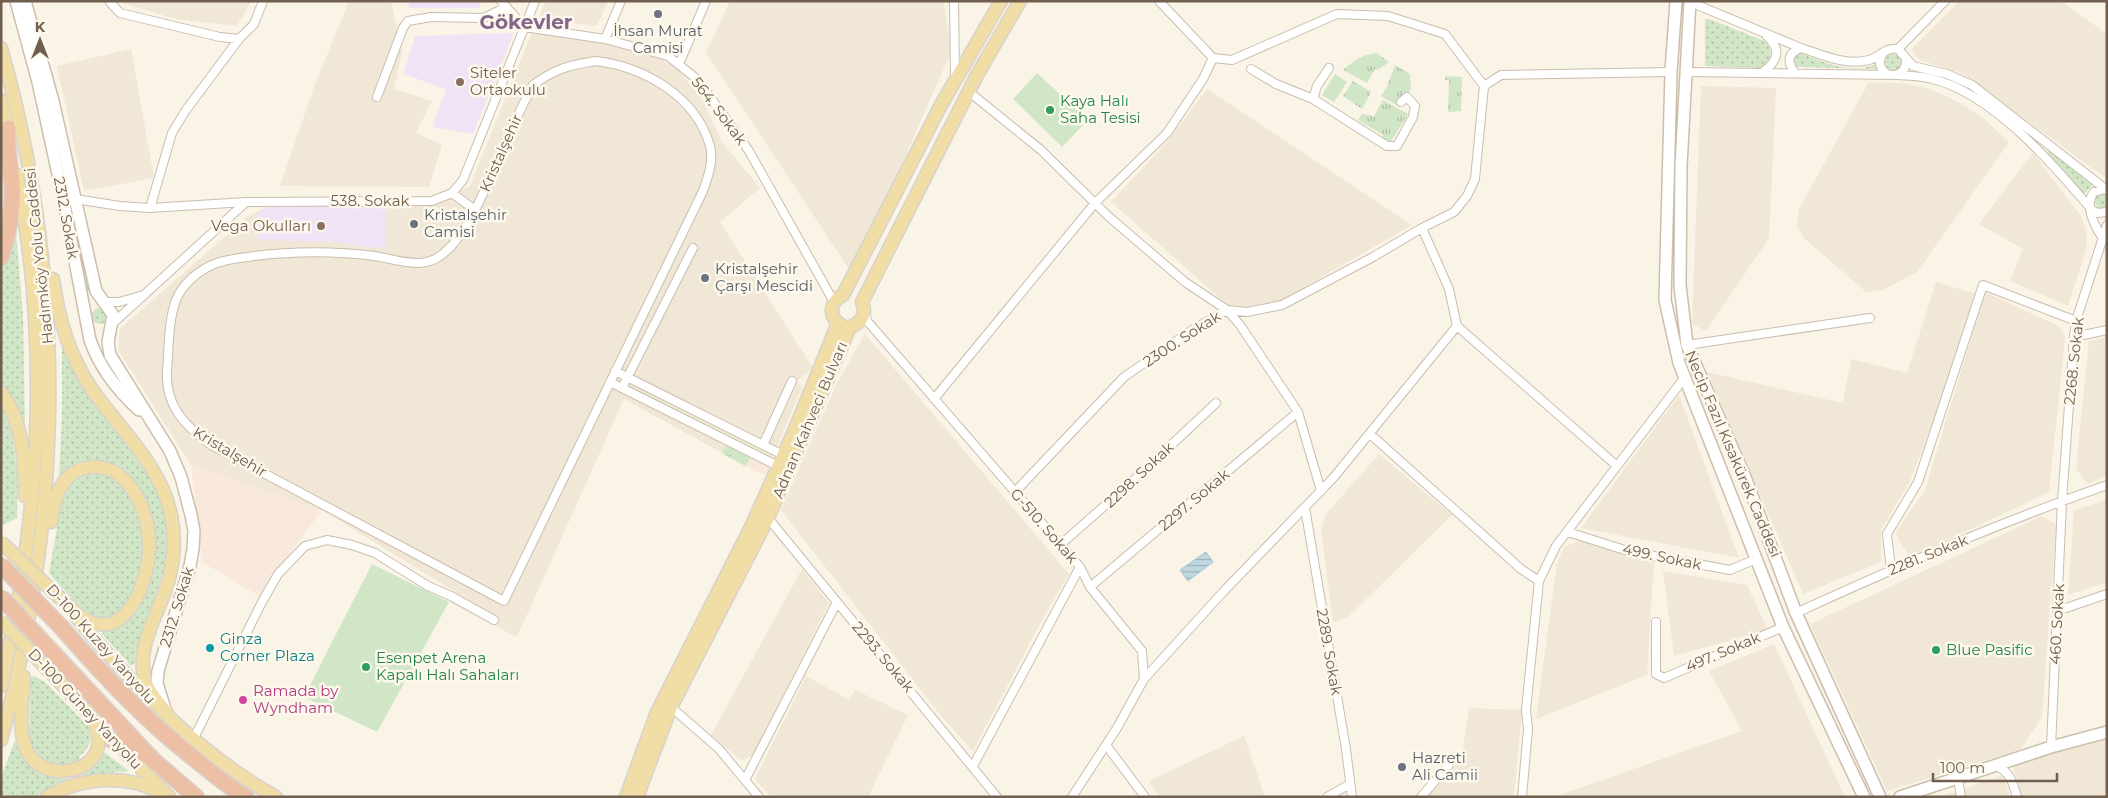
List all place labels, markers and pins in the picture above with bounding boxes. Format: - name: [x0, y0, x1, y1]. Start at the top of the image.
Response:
- marker: İhsan Murat Camisi: [652, 8, 664, 20]
- place label: İhsan Murat Camisi: [613, 21, 703, 57]
- place label: Siteler Ortaokulu: [470, 63, 546, 99]
- marker: Siteler Ortaokulu: [454, 76, 466, 88]
- place label: Kaya Halı Saha Tesisi: [1060, 91, 1141, 127]
- marker: Kaya Halı Saha Tesisi: [1044, 104, 1056, 116]
- place label: Kristalşehir Camisi: [424, 205, 507, 241]
- place label: Vega Okulları: [211, 216, 311, 235]
- marker: Kristalşehir Camisi: [408, 218, 420, 230]
- marker: Vega Okulları: [315, 220, 327, 232]
- place label: Kristalşehir Çarşı Mescidi: [715, 259, 813, 295]
- marker: Kristalşehir Çarşı Mescidi: [699, 272, 711, 284]
- place label: Ginza Corner Plaza: [220, 629, 315, 665]
- place label: Blue Pasific: [1946, 640, 2033, 659]
- marker: Ginza Corner Plaza: [204, 642, 216, 654]
- marker: Blue Pasific: [1930, 644, 1942, 656]
- place label: Esenpet Arena Kapalı Halı Sahaları: [376, 648, 519, 684]
- marker: Esenpet Arena Kapalı Halı Sahaları: [360, 661, 372, 673]
- place label: Ramada by Wyndham: [253, 681, 339, 717]
- marker: Ramada by Wyndham: [237, 694, 249, 706]
- place label: Hazreti Ali Camii: [1412, 748, 1478, 784]
- marker: Hazreti Ali Camii: [1396, 761, 1408, 773]

